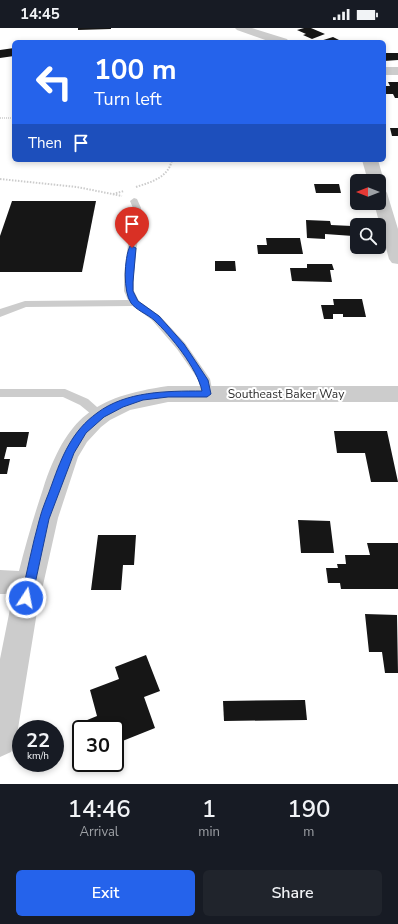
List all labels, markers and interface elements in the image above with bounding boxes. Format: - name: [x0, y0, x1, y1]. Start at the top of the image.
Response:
- text: 14:45: [20, 4, 60, 24]
- text: 100 m: [94, 51, 177, 89]
- icon: left: [28, 56, 80, 108]
- text: Turn left: [94, 87, 162, 111]
- icon: arrive: [70, 132, 92, 154]
- text: Then: [28, 133, 62, 153]
- north arrow: [350, 174, 386, 210]
- map controls: [350, 174, 386, 254]
- pin: [115, 207, 149, 248]
- icon: arrive: [121, 213, 143, 235]
- button: search: [350, 218, 386, 254]
- street label: Southeast Baker Way: [228, 386, 345, 402]
- position arrow: [5, 577, 47, 619]
- speed limit sign: 30: [72, 720, 124, 772]
- text: 22: [26, 727, 50, 754]
- text: km/h: [27, 749, 49, 763]
- text: 14:46: [67, 793, 131, 825]
- text: 1: [202, 793, 216, 825]
- text: 190: [287, 793, 330, 825]
- text: Arrival: [80, 823, 119, 841]
- text: min: [198, 823, 220, 841]
- text: m: [303, 823, 314, 841]
- button: Exit: [16, 870, 195, 916]
- button: Share: [203, 870, 382, 916]

